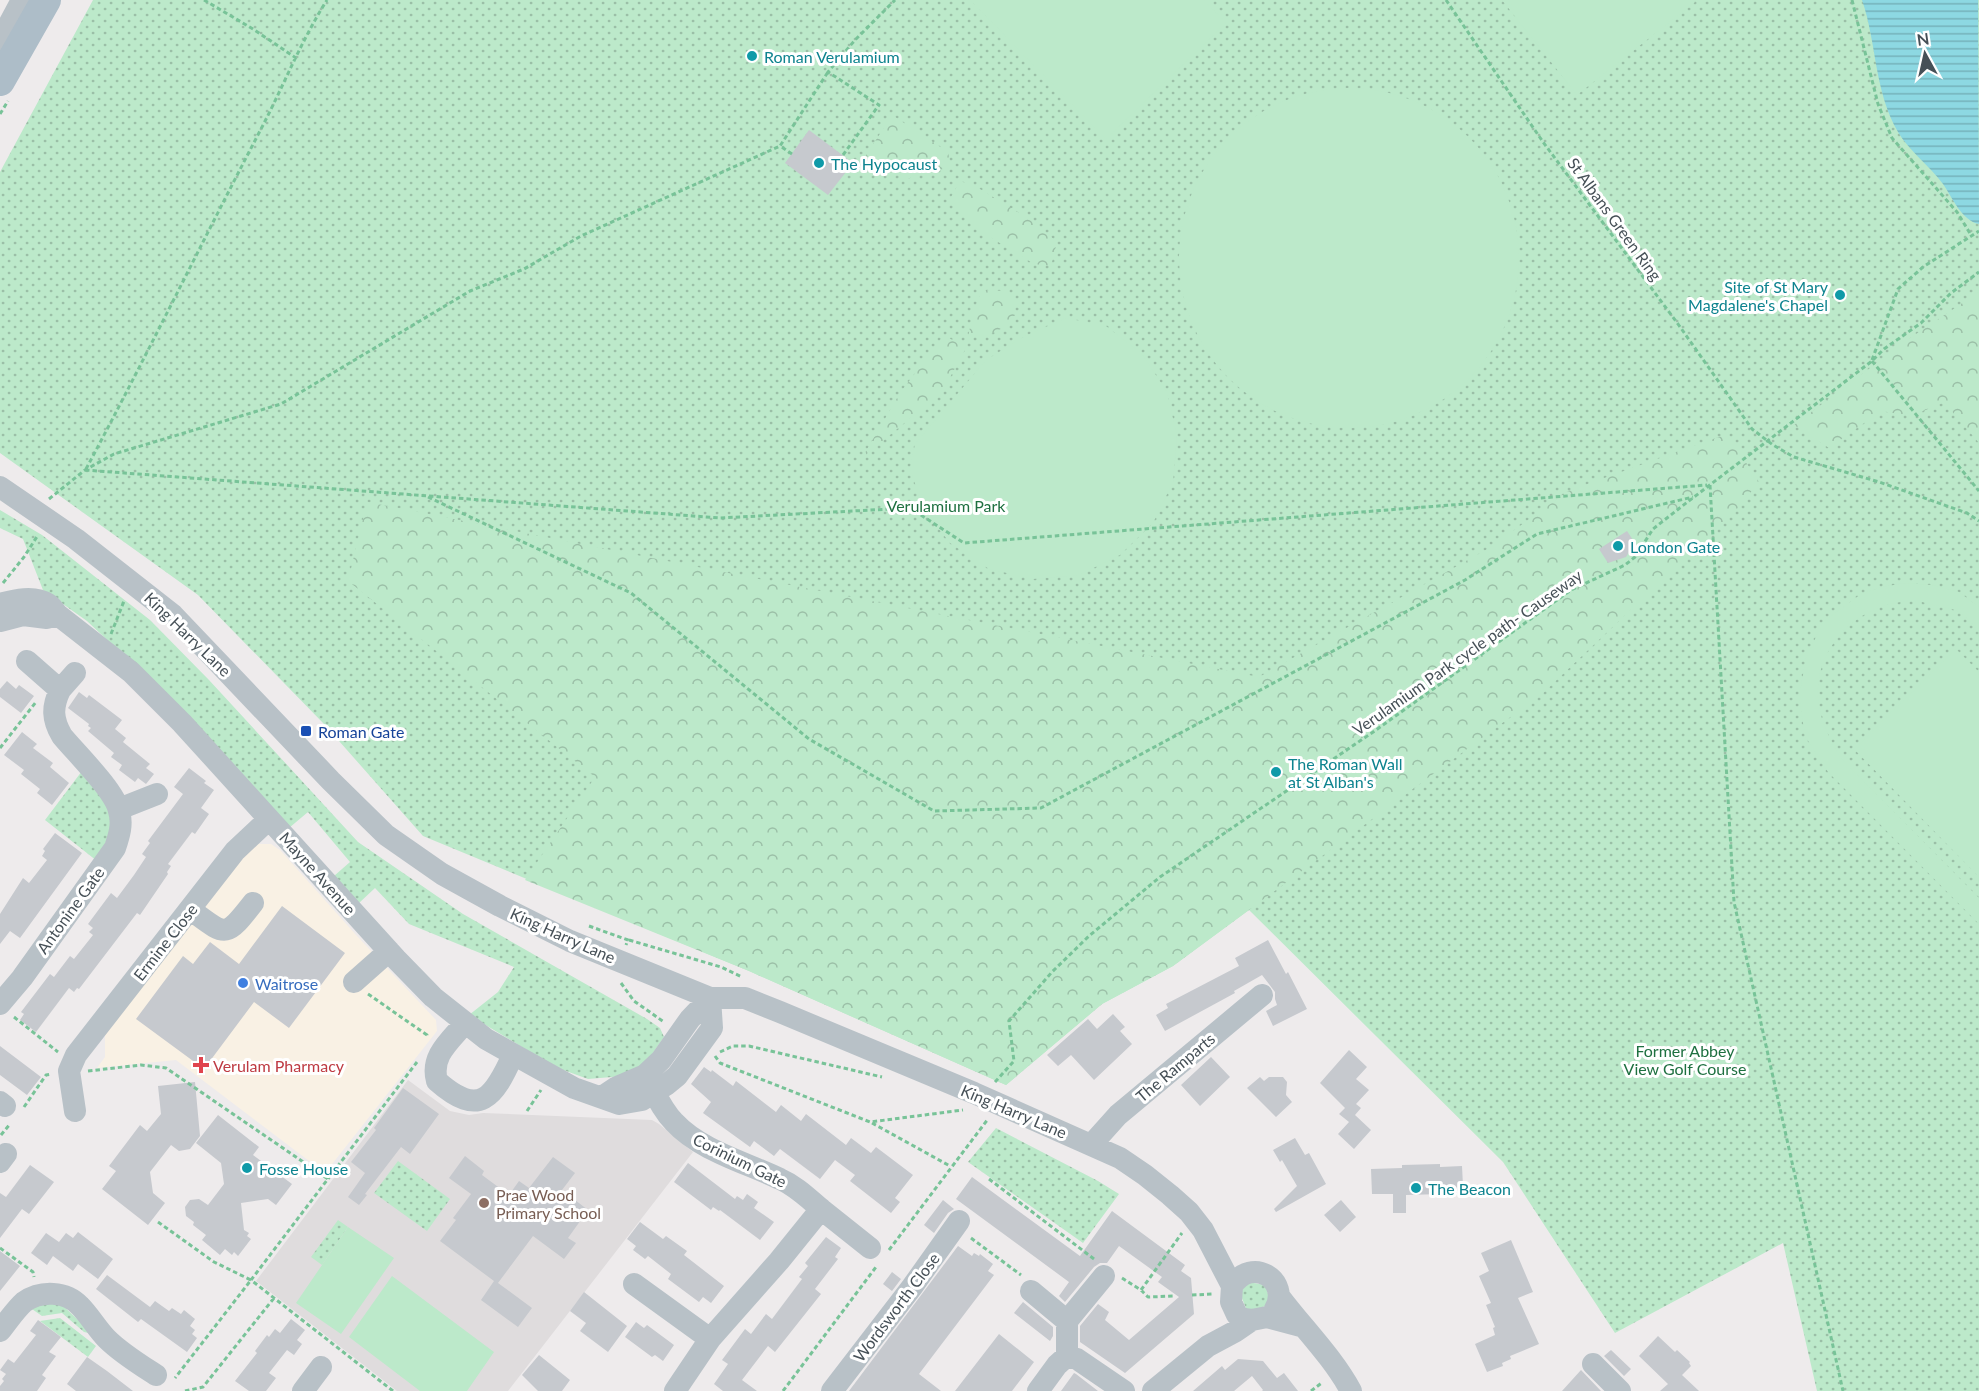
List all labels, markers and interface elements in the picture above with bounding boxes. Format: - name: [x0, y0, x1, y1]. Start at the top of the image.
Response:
- north arrow: [1895, 24, 1955, 84]
- text: N: [1915, 28, 1930, 49]
- place label: Roman Verulamium: [764, 47, 900, 66]
- marker: Roman Verulamium: [745, 49, 759, 63]
- place label: The Hypocaust: [831, 154, 938, 173]
- street label: St Albans Green Ring: [1564, 154, 1666, 284]
- marker: The Hypocaust: [812, 156, 826, 170]
- place label: Site of St Mary Magdalene's Chapel: [1688, 277, 1829, 314]
- marker: Site of St Mary Magdalene's Chapel: [1833, 288, 1847, 302]
- park label: Verulamium Park: [887, 496, 1006, 515]
- place label: London Gate: [1630, 537, 1720, 556]
- marker: London Gate: [1611, 539, 1625, 553]
- street label: Verulamium Park cycle path- Causeway: [1349, 565, 1586, 739]
- street label: King Harry Lane: [141, 588, 235, 680]
- place label: Roman Gate: [318, 722, 404, 741]
- marker: Roman Gate: [299, 724, 313, 738]
- place label: The Roman Wall at St Alban's: [1288, 754, 1402, 791]
- marker: The Roman Wall at St Alban's: [1269, 765, 1283, 779]
- street label: Mayne Avenue: [276, 828, 360, 918]
- street label: Antonine Gate: [32, 863, 108, 957]
- street label: Ermine Close: [129, 900, 201, 984]
- street label: King Harry Lane: [508, 903, 618, 967]
- place label: Waitrose: [255, 974, 318, 993]
- marker: Waitrose: [236, 976, 250, 990]
- street label: The Ramparts: [1132, 1028, 1218, 1106]
- park label: Former Abbey View Golf Course: [1624, 1041, 1746, 1078]
- place label: Verulam Pharmacy: [213, 1056, 345, 1075]
- marker: Verulam Pharmacy: [194, 1058, 208, 1072]
- street label: King Harry Lane: [958, 1080, 1070, 1142]
- street label: Corinium Gate: [690, 1129, 790, 1191]
- place label: Fosse House: [259, 1159, 348, 1178]
- marker: Fosse House: [240, 1161, 254, 1175]
- place label: The Beacon: [1428, 1179, 1511, 1198]
- marker: The Beacon: [1409, 1181, 1423, 1195]
- place label: Prae Wood Primary School: [496, 1185, 601, 1222]
- marker: Prae Wood Primary School: [477, 1196, 491, 1210]
- street label: Wordsworth Close: [849, 1249, 943, 1365]

